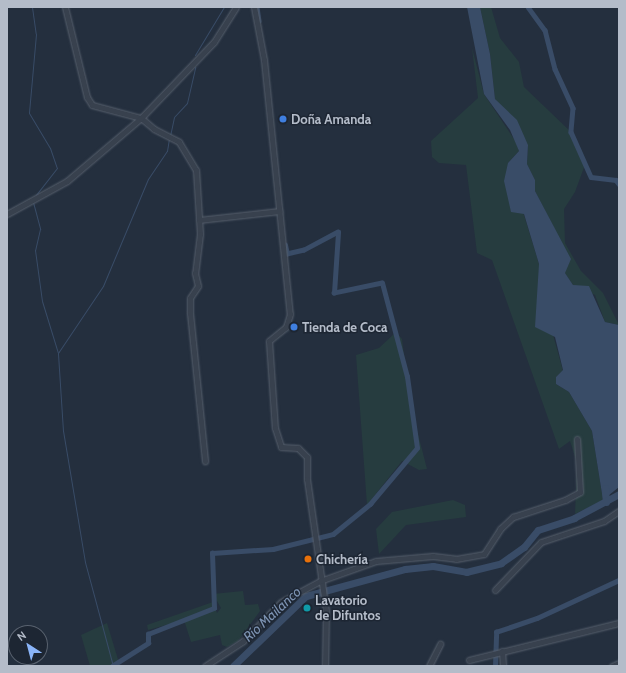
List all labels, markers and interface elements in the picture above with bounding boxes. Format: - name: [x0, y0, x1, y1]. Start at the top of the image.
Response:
- place label: Doña Amanda: [291, 111, 371, 127]
- marker: Doña Amanda: [278, 114, 288, 124]
- place label: Tienda de Coca: [302, 319, 388, 335]
- marker: Tienda de Coca: [289, 322, 299, 332]
- place label: Chichería: [316, 551, 368, 567]
- marker: Chichería: [303, 554, 313, 564]
- water label: Río Mailanco: [240, 583, 304, 645]
- place label: Lavatorio de Difuntos: [315, 593, 380, 624]
- marker: Lavatorio de Difuntos: [302, 603, 312, 613]
- north arrow: [8, 625, 48, 665]
- text: N: [14, 628, 29, 644]

